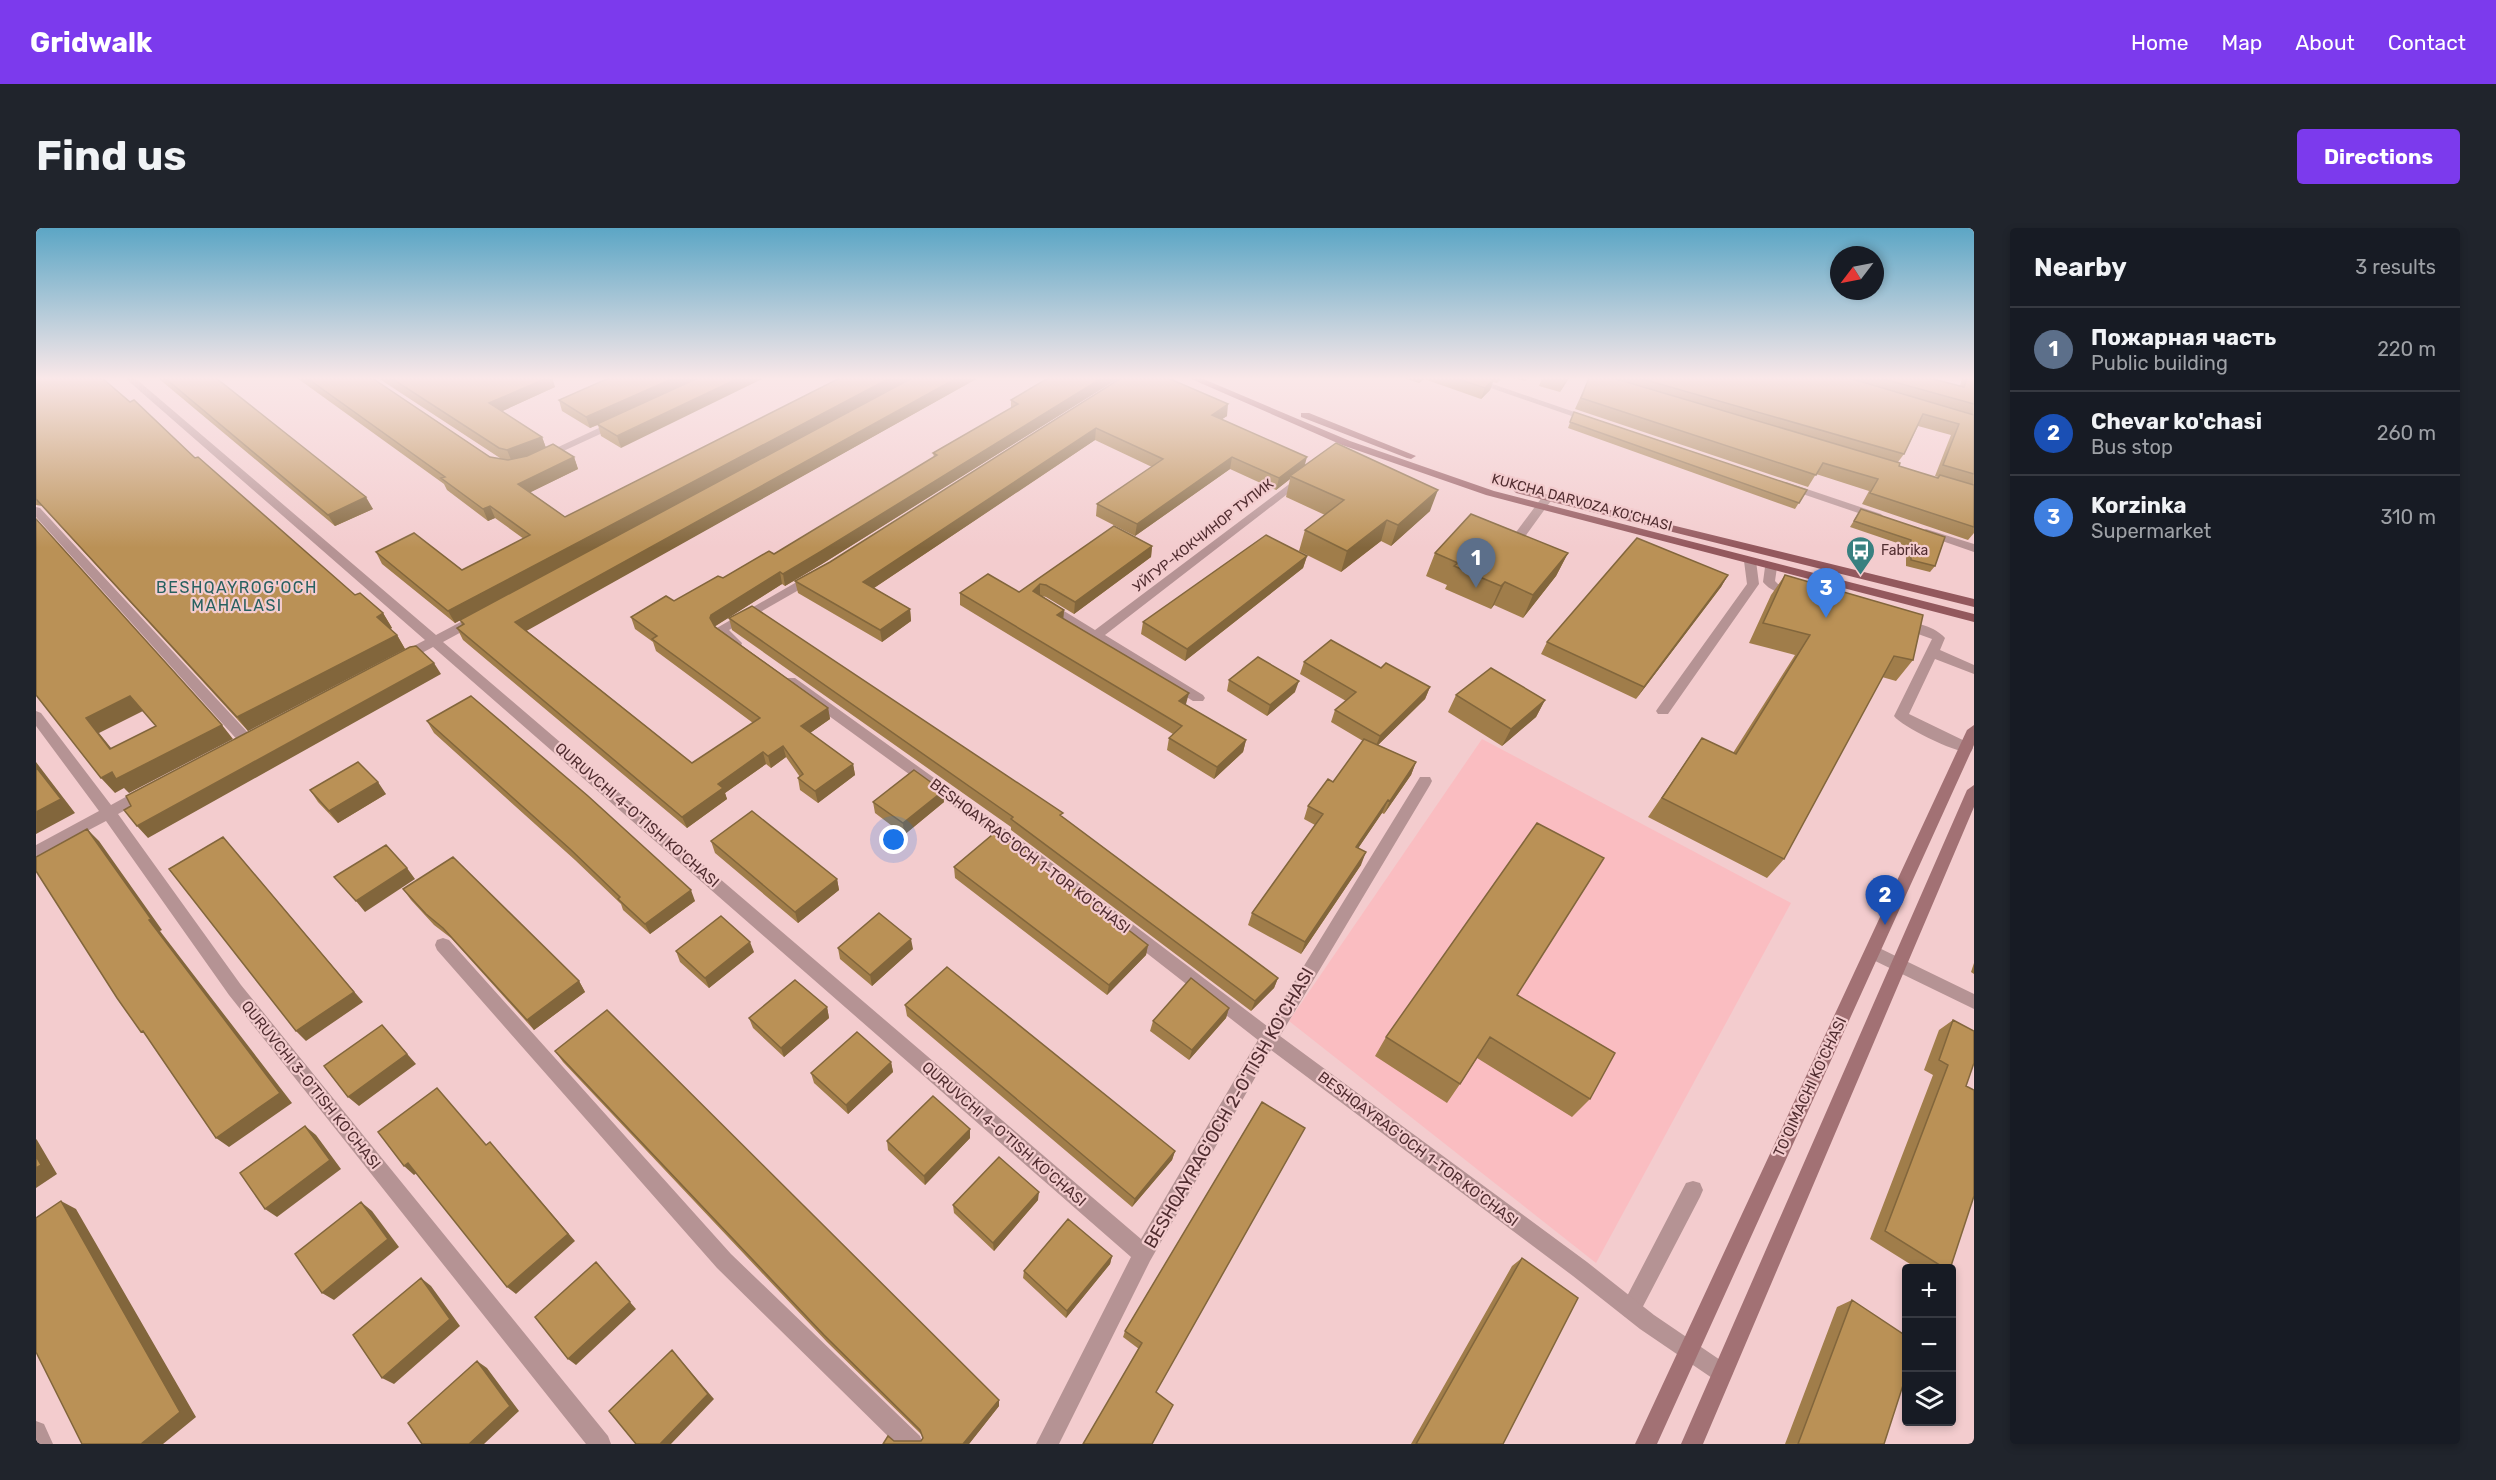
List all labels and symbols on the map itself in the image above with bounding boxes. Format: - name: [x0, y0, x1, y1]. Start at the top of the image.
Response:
- north arrow: [1830, 246, 1884, 300]
- street label: KUKCHA DARVOZA KO'CHASI: [1490, 470, 1674, 535]
- street label: УЙГУР-КОКЧИНОР ТУПИК: [1129, 474, 1277, 596]
- bus stop icon: Fabrika: [1844, 534, 1876, 576]
- pin: 1: [1456, 538, 1496, 588]
- place label: Fabrika: [1881, 542, 1928, 559]
- pin: 3: [1806, 568, 1846, 618]
- district label: BESHQAYROG'OCH MAHALASI: [156, 578, 318, 615]
- street label: QURUVCHI 4-O'TISH KO'CHASI: [551, 739, 723, 891]
- street label: BESHQAYRAG'OCH 1-TOR KO'CHASI: [926, 775, 1134, 937]
- your location: [879, 825, 908, 854]
- pin: 2: [1866, 876, 1904, 925]
- street label: BESHQAYRAG'OCH 2-O'TISH KO'CHASI: [1139, 964, 1319, 1252]
- street label: QURUVCHI 3-O'TISH KO'CHASI: [238, 997, 384, 1173]
- street label: TO'QIMACHI KO'CHASI: [1770, 1014, 1850, 1160]
- street label: QURUVCHI 4-O'TISH KO'CHASI: [918, 1058, 1090, 1210]
- street label: BESHQAYRAG'OCH 1-TOR KO'CHASI: [1314, 1068, 1522, 1230]

